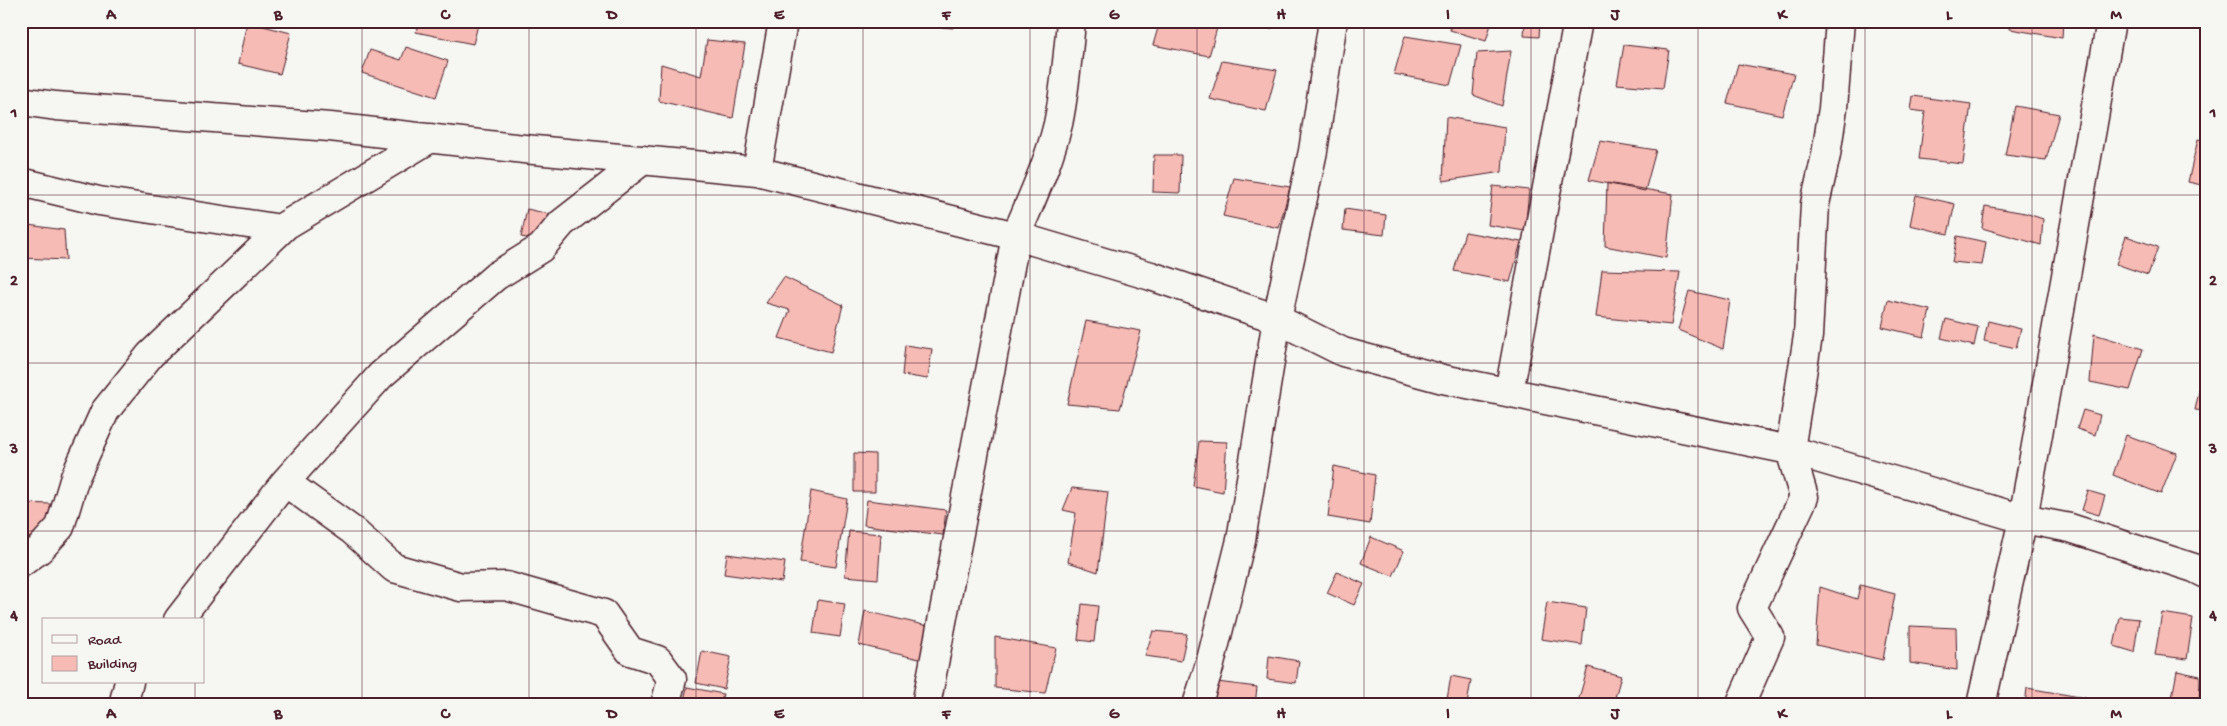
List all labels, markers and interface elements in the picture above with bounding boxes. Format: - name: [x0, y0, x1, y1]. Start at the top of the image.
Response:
- text: A: [105, 7, 117, 26]
- text: B: [273, 7, 283, 26]
- text: C: [440, 7, 451, 26]
- text: D: [605, 7, 618, 26]
- text: E: [774, 7, 785, 26]
- text: F: [941, 7, 952, 26]
- text: G: [1109, 7, 1120, 26]
- text: H: [1276, 7, 1286, 26]
- text: I: [1446, 7, 1450, 26]
- text: J: [1610, 7, 1621, 26]
- text: K: [1777, 7, 1789, 26]
- text: L: [1946, 7, 1953, 26]
- text: M: [2110, 7, 2122, 26]
- text: 1: [10, 105, 17, 124]
- text: 1: [2209, 105, 2216, 124]
- text: 2: [10, 273, 18, 292]
- text: 2: [2209, 273, 2217, 292]
- text: 3: [9, 441, 18, 460]
- text: 3: [2208, 441, 2217, 460]
- text: 4: [9, 608, 18, 627]
- text: 4: [2208, 608, 2217, 627]
- legend: [42, 618, 205, 684]
- text: Road: [88, 632, 122, 650]
- text: Building: [87, 656, 137, 674]
- text: A: [105, 706, 117, 725]
- text: B: [273, 706, 283, 725]
- text: C: [440, 706, 451, 725]
- text: D: [605, 706, 618, 725]
- text: E: [774, 706, 785, 725]
- text: F: [941, 706, 952, 725]
- text: G: [1109, 706, 1120, 725]
- text: H: [1276, 706, 1286, 725]
- text: I: [1446, 706, 1450, 725]
- text: J: [1610, 706, 1621, 725]
- text: K: [1777, 706, 1789, 725]
- text: L: [1946, 706, 1953, 725]
- text: M: [2110, 706, 2122, 725]

